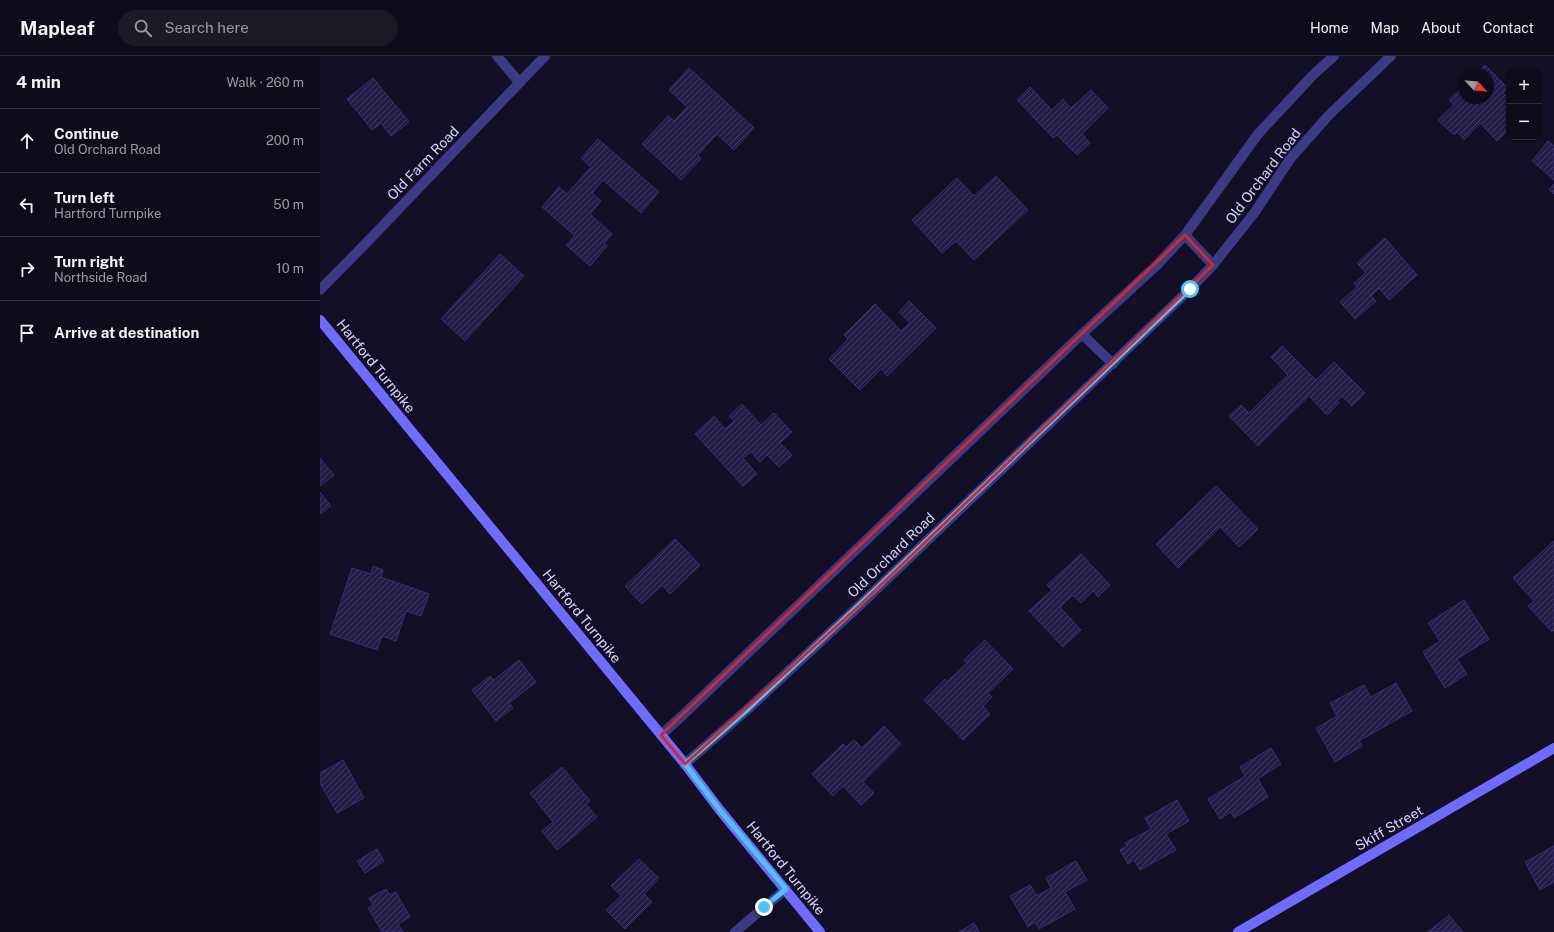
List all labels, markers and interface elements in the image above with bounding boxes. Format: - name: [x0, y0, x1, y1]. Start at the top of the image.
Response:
- search box: [118, 10, 398, 46]
- text: Mapleaf: [20, 17, 94, 39]
- icon: search: [132, 17, 154, 39]
- text: Search here: [164, 19, 249, 36]
- text: Home: [1310, 20, 1349, 36]
- text: Map: [1371, 20, 1399, 36]
- text: About: [1421, 20, 1461, 36]
- text: Contact: [1483, 20, 1534, 36]
- north arrow: [1458, 68, 1494, 104]
- map controls: [1506, 68, 1542, 140]
- button: +: [1506, 68, 1542, 104]
- text: 4 min: [16, 72, 61, 92]
- text: Walk · 260 m: [226, 75, 304, 90]
- button: −: [1506, 104, 1542, 140]
- street label: Old Farm Road: [384, 123, 462, 203]
- text: Continue: [54, 125, 119, 142]
- street label: Old Orchard Road: [1222, 125, 1304, 227]
- icon: ahead: [16, 130, 38, 152]
- text: 200 m: [266, 133, 304, 148]
- text: Old Orchard Road: [54, 142, 161, 157]
- text: Turn left: [54, 189, 115, 206]
- icon: left: [16, 194, 38, 216]
- text: 50 m: [273, 197, 304, 212]
- text: Hartford Turnpike: [54, 206, 161, 221]
- text: Turn right: [54, 253, 124, 270]
- icon: right: [16, 258, 38, 280]
- text: 10 m: [276, 261, 304, 276]
- text: Northside Road: [54, 270, 147, 285]
- route start: [1181, 280, 1199, 298]
- street label: Hartford Turnpike: [333, 316, 419, 416]
- icon: arrive: [16, 322, 38, 344]
- text: Arrive at destination: [54, 324, 199, 341]
- street label: Old Orchard Road: [844, 509, 938, 601]
- street label: Hartford Turnpike: [539, 566, 625, 666]
- street label: Skiff Street: [1352, 802, 1426, 854]
- street label: Hartford Turnpike: [743, 818, 829, 918]
- route end: [755, 898, 773, 916]

